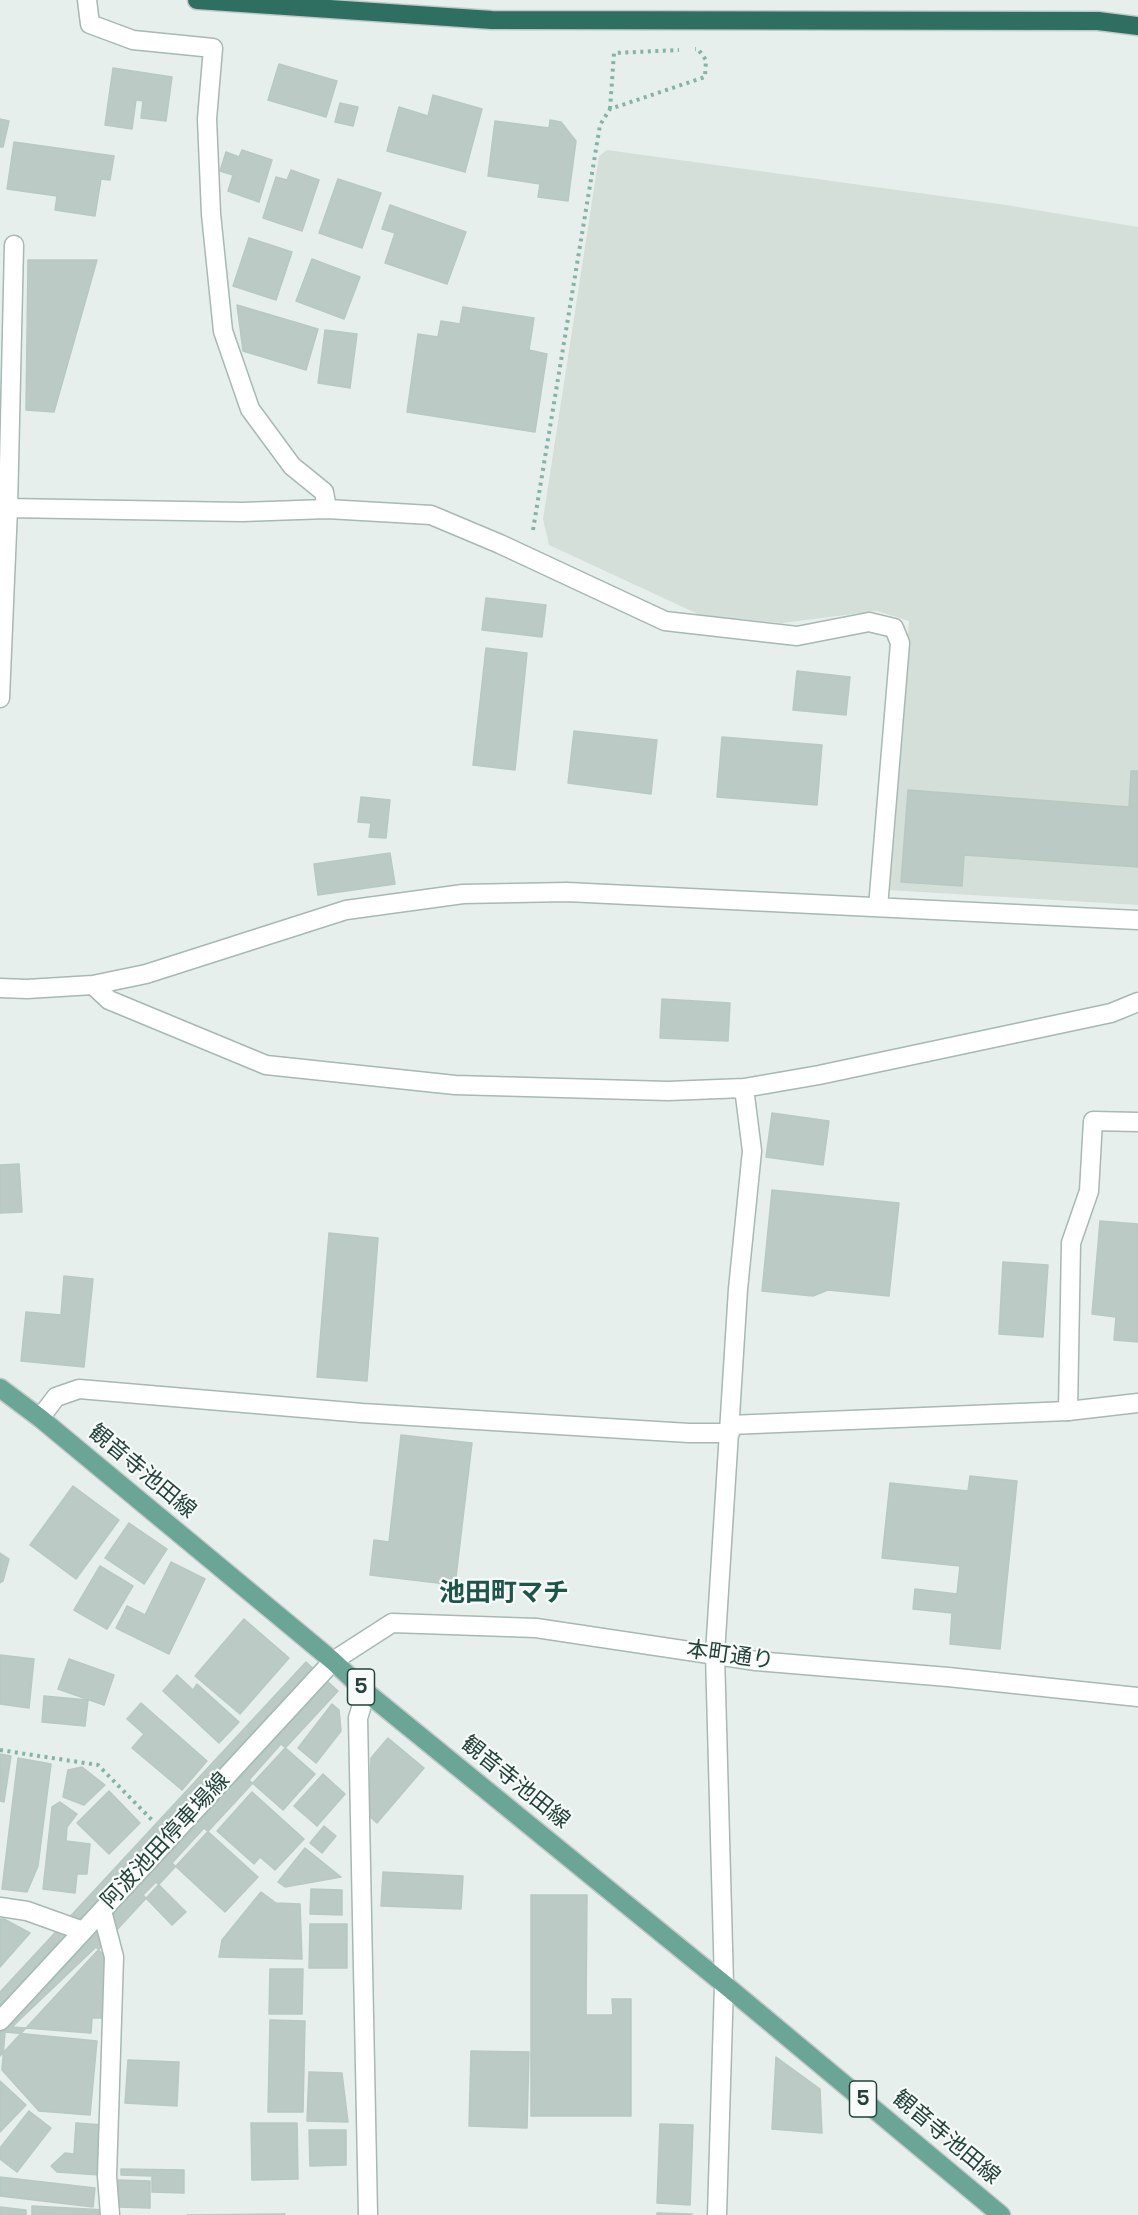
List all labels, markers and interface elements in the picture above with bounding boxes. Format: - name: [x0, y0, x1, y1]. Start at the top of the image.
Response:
- street label: 観音寺池田線: [83, 1419, 201, 1525]
- district label: 池田町マチ: [439, 1578, 569, 1610]
- street label: 本町通り: [685, 1637, 775, 1675]
- road number: 5: [348, 1669, 374, 1705]
- street label: 観音寺池田線: [455, 1731, 575, 1835]
- street label: 阿波池田停車場線: [96, 1768, 236, 1914]
- road number: 5: [850, 2081, 876, 2117]
- street label: 観音寺池田線: [887, 2085, 1005, 2191]

